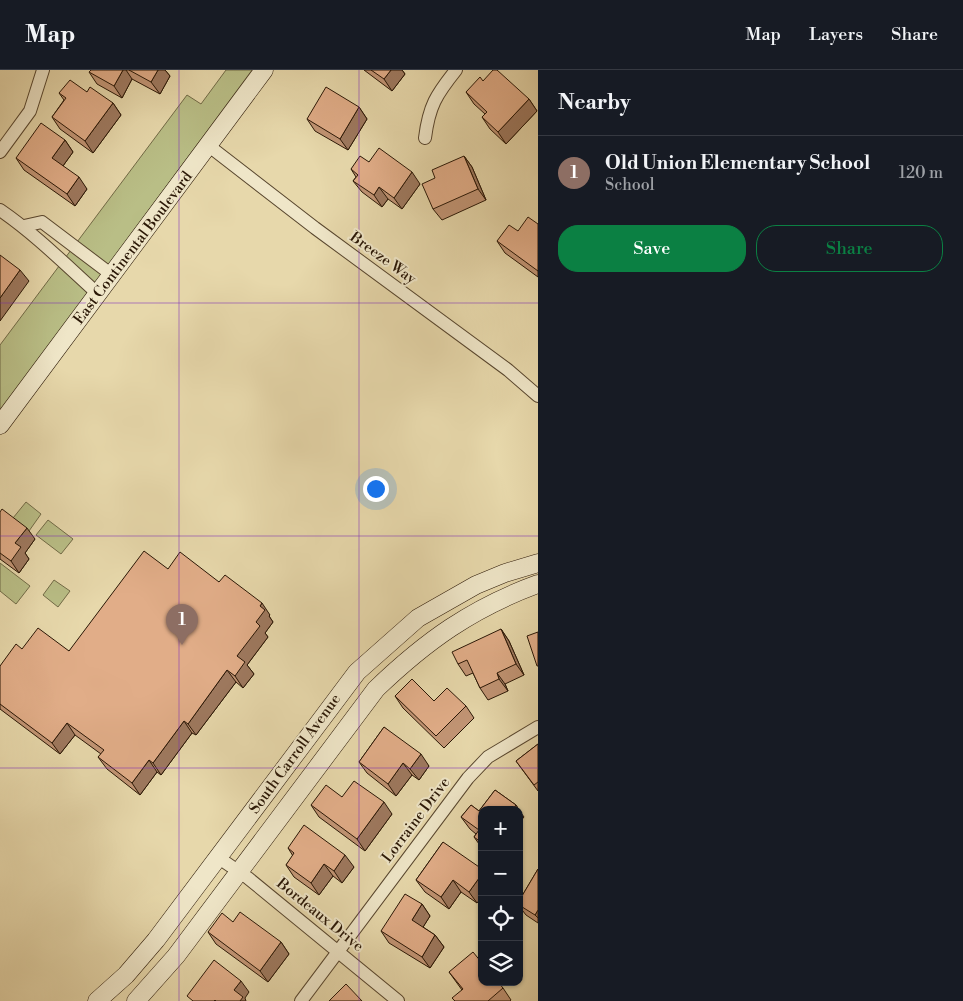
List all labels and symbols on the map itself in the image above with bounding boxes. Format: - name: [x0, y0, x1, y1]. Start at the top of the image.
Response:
- street label: East Continental Boulevard: [69, 167, 197, 328]
- street label: Breeze Way: [345, 227, 420, 289]
- your location: [363, 476, 389, 502]
- pin: 1: [166, 604, 198, 645]
- street label: South Carroll Avenue: [245, 690, 345, 818]
- street label: Lorraine Drive: [378, 774, 454, 866]
- street label: Bordeaux Drive: [272, 873, 367, 956]

